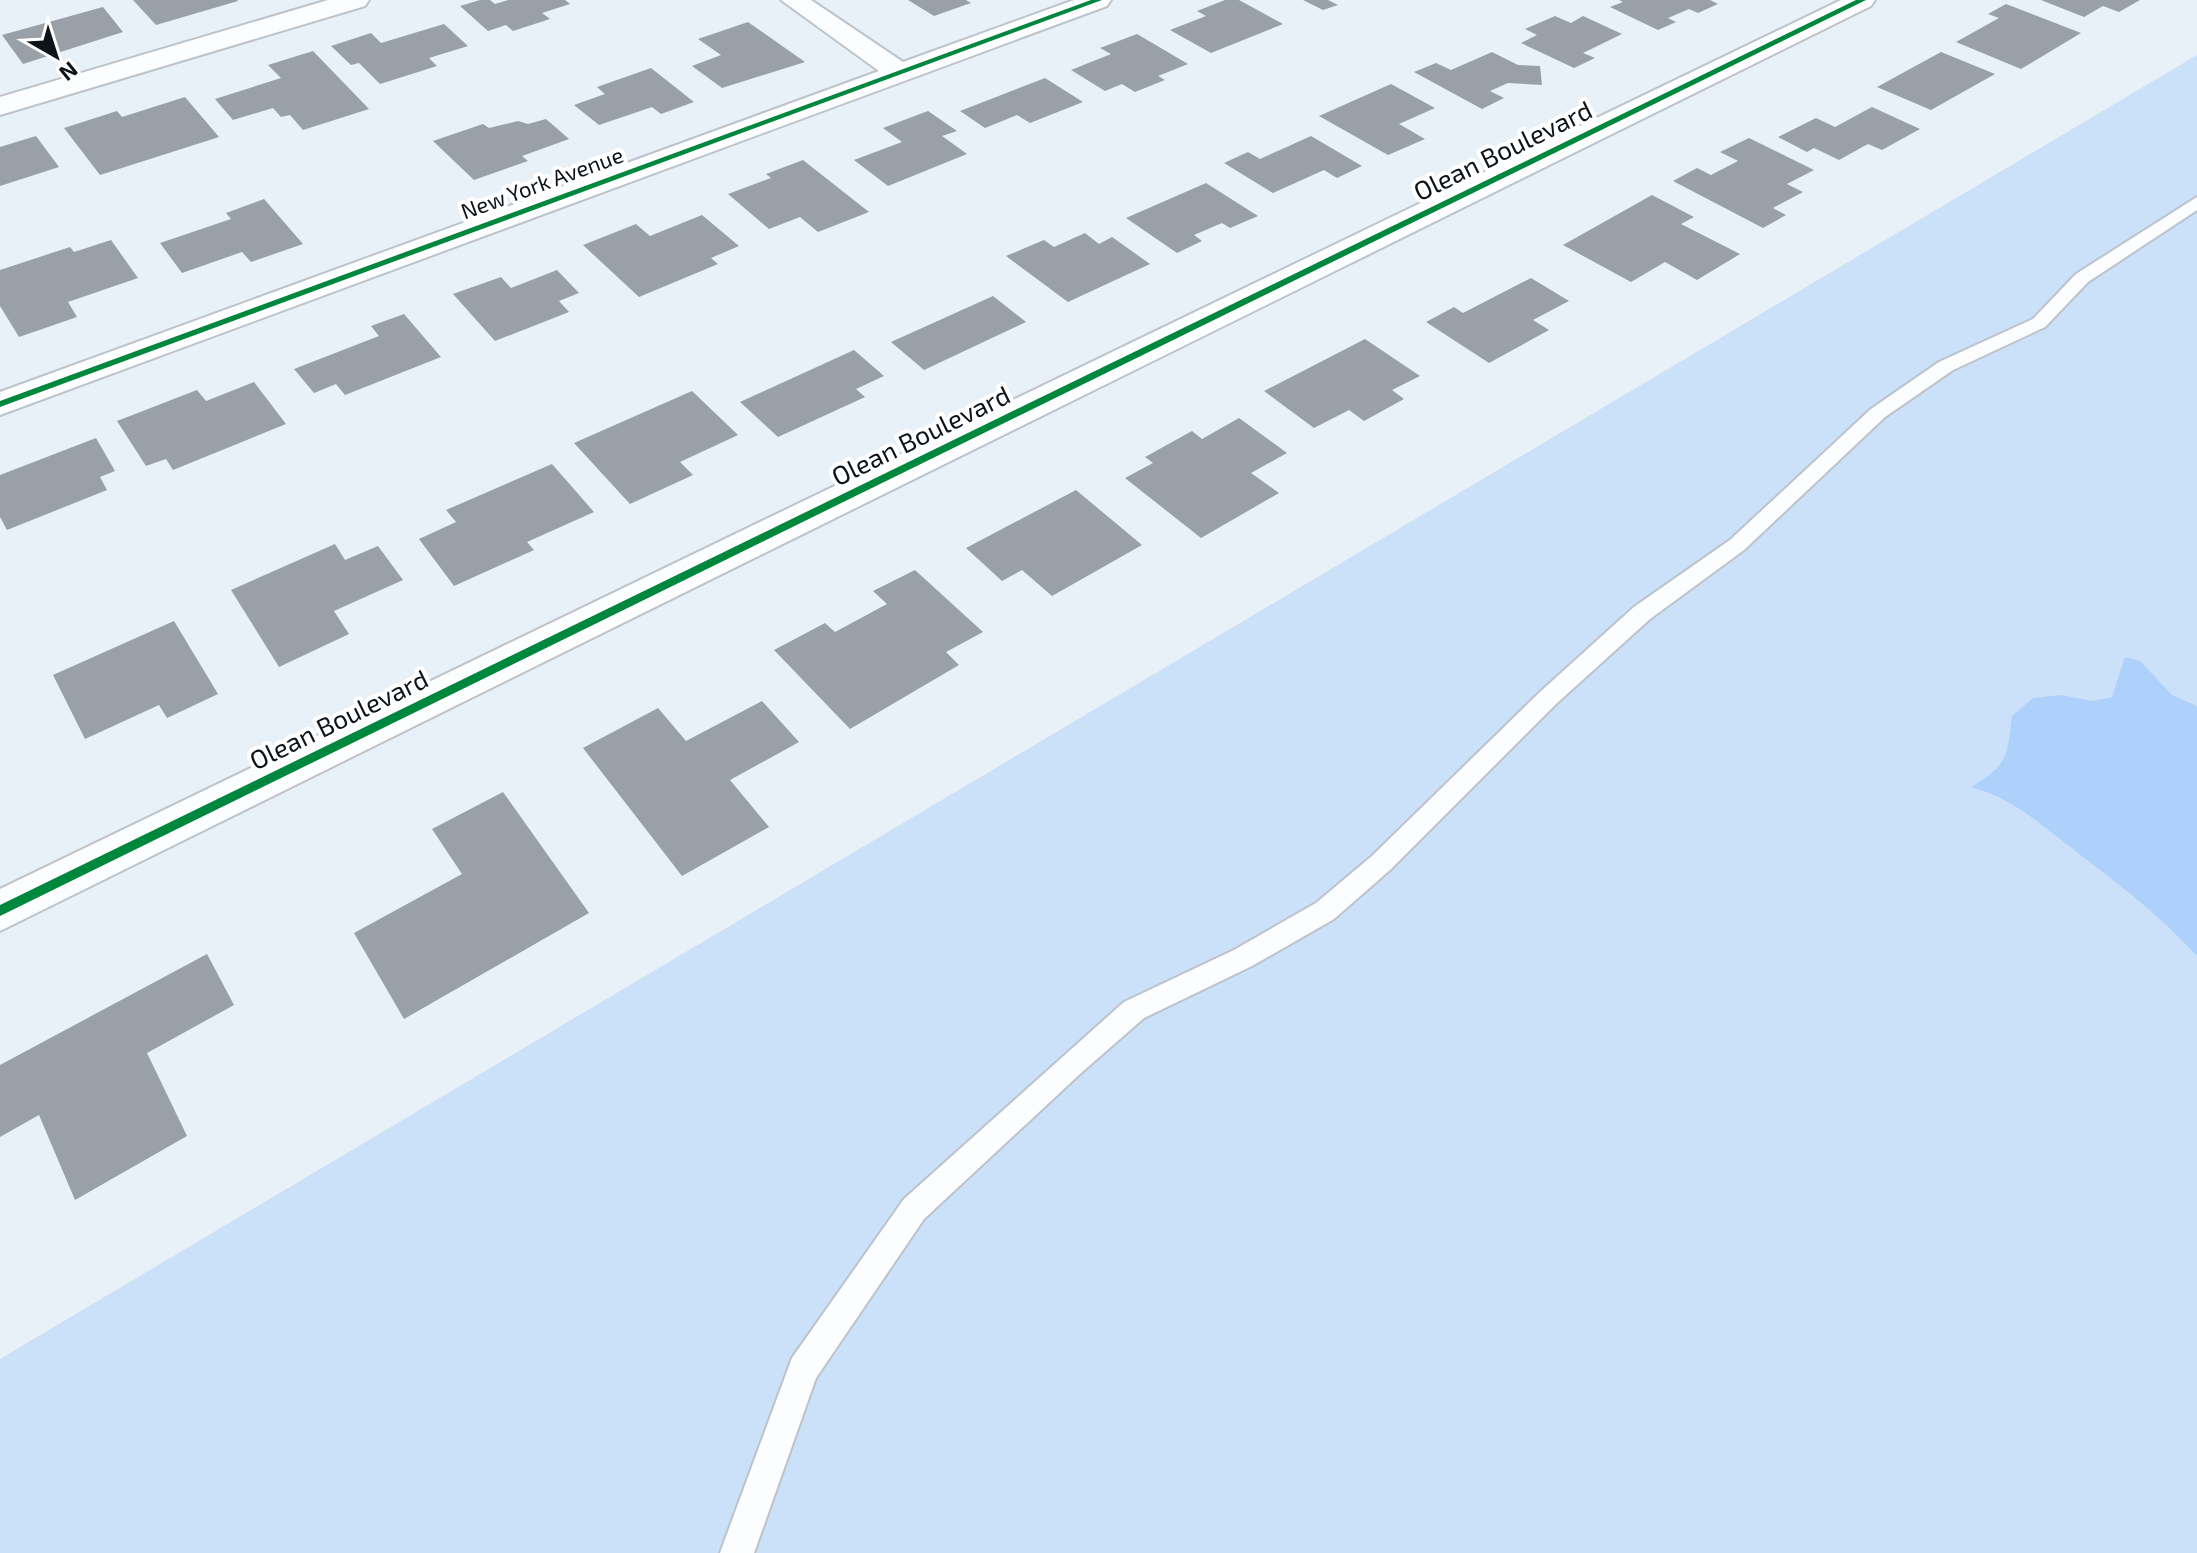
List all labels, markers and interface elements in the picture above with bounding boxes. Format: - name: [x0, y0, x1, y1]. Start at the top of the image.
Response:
- north arrow: [16, 16, 96, 96]
- text: N: [55, 57, 84, 87]
- street label: Olean Boulevard: [1408, 93, 1597, 206]
- street label: New York Avenue: [457, 141, 626, 223]
- street label: Olean Boulevard: [826, 378, 1015, 491]
- street label: Olean Boulevard: [244, 662, 433, 775]

